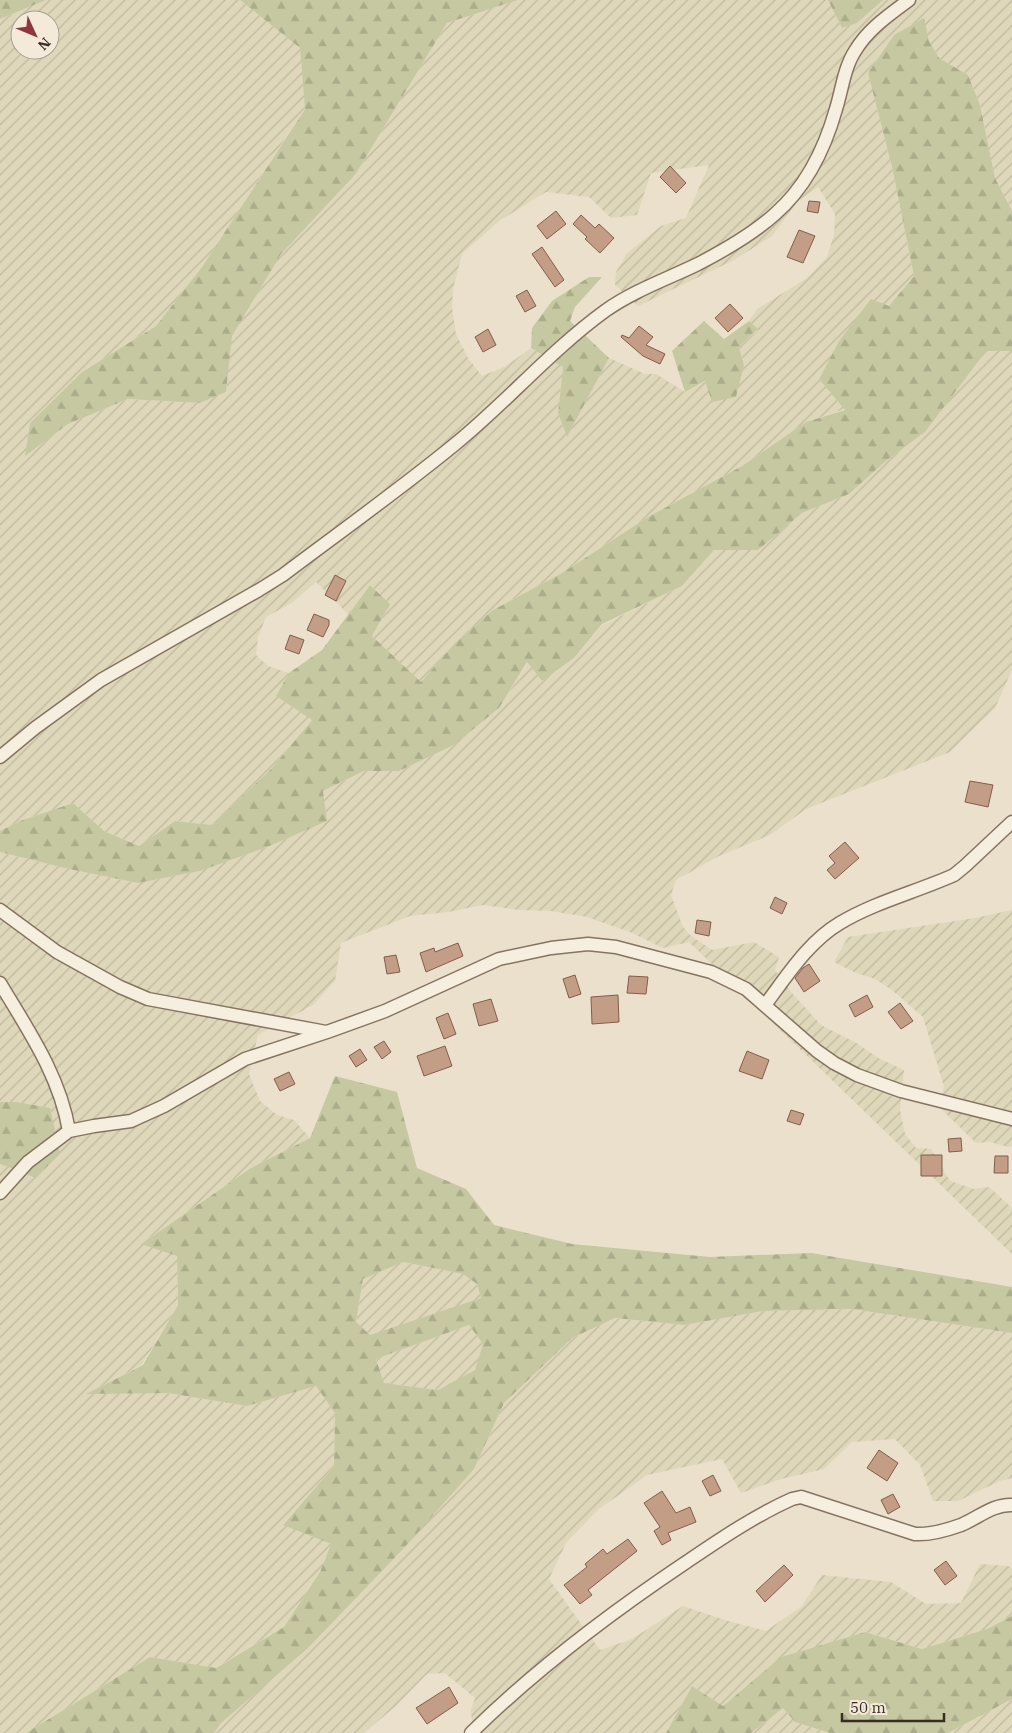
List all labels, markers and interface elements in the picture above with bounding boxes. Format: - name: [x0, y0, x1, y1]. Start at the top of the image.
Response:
- north arrow: [10, 10, 60, 60]
- text: N: [34, 34, 55, 54]
- scale bar: [842, 1690, 944, 1722]
- text: 50 m: [850, 1698, 886, 1717]

